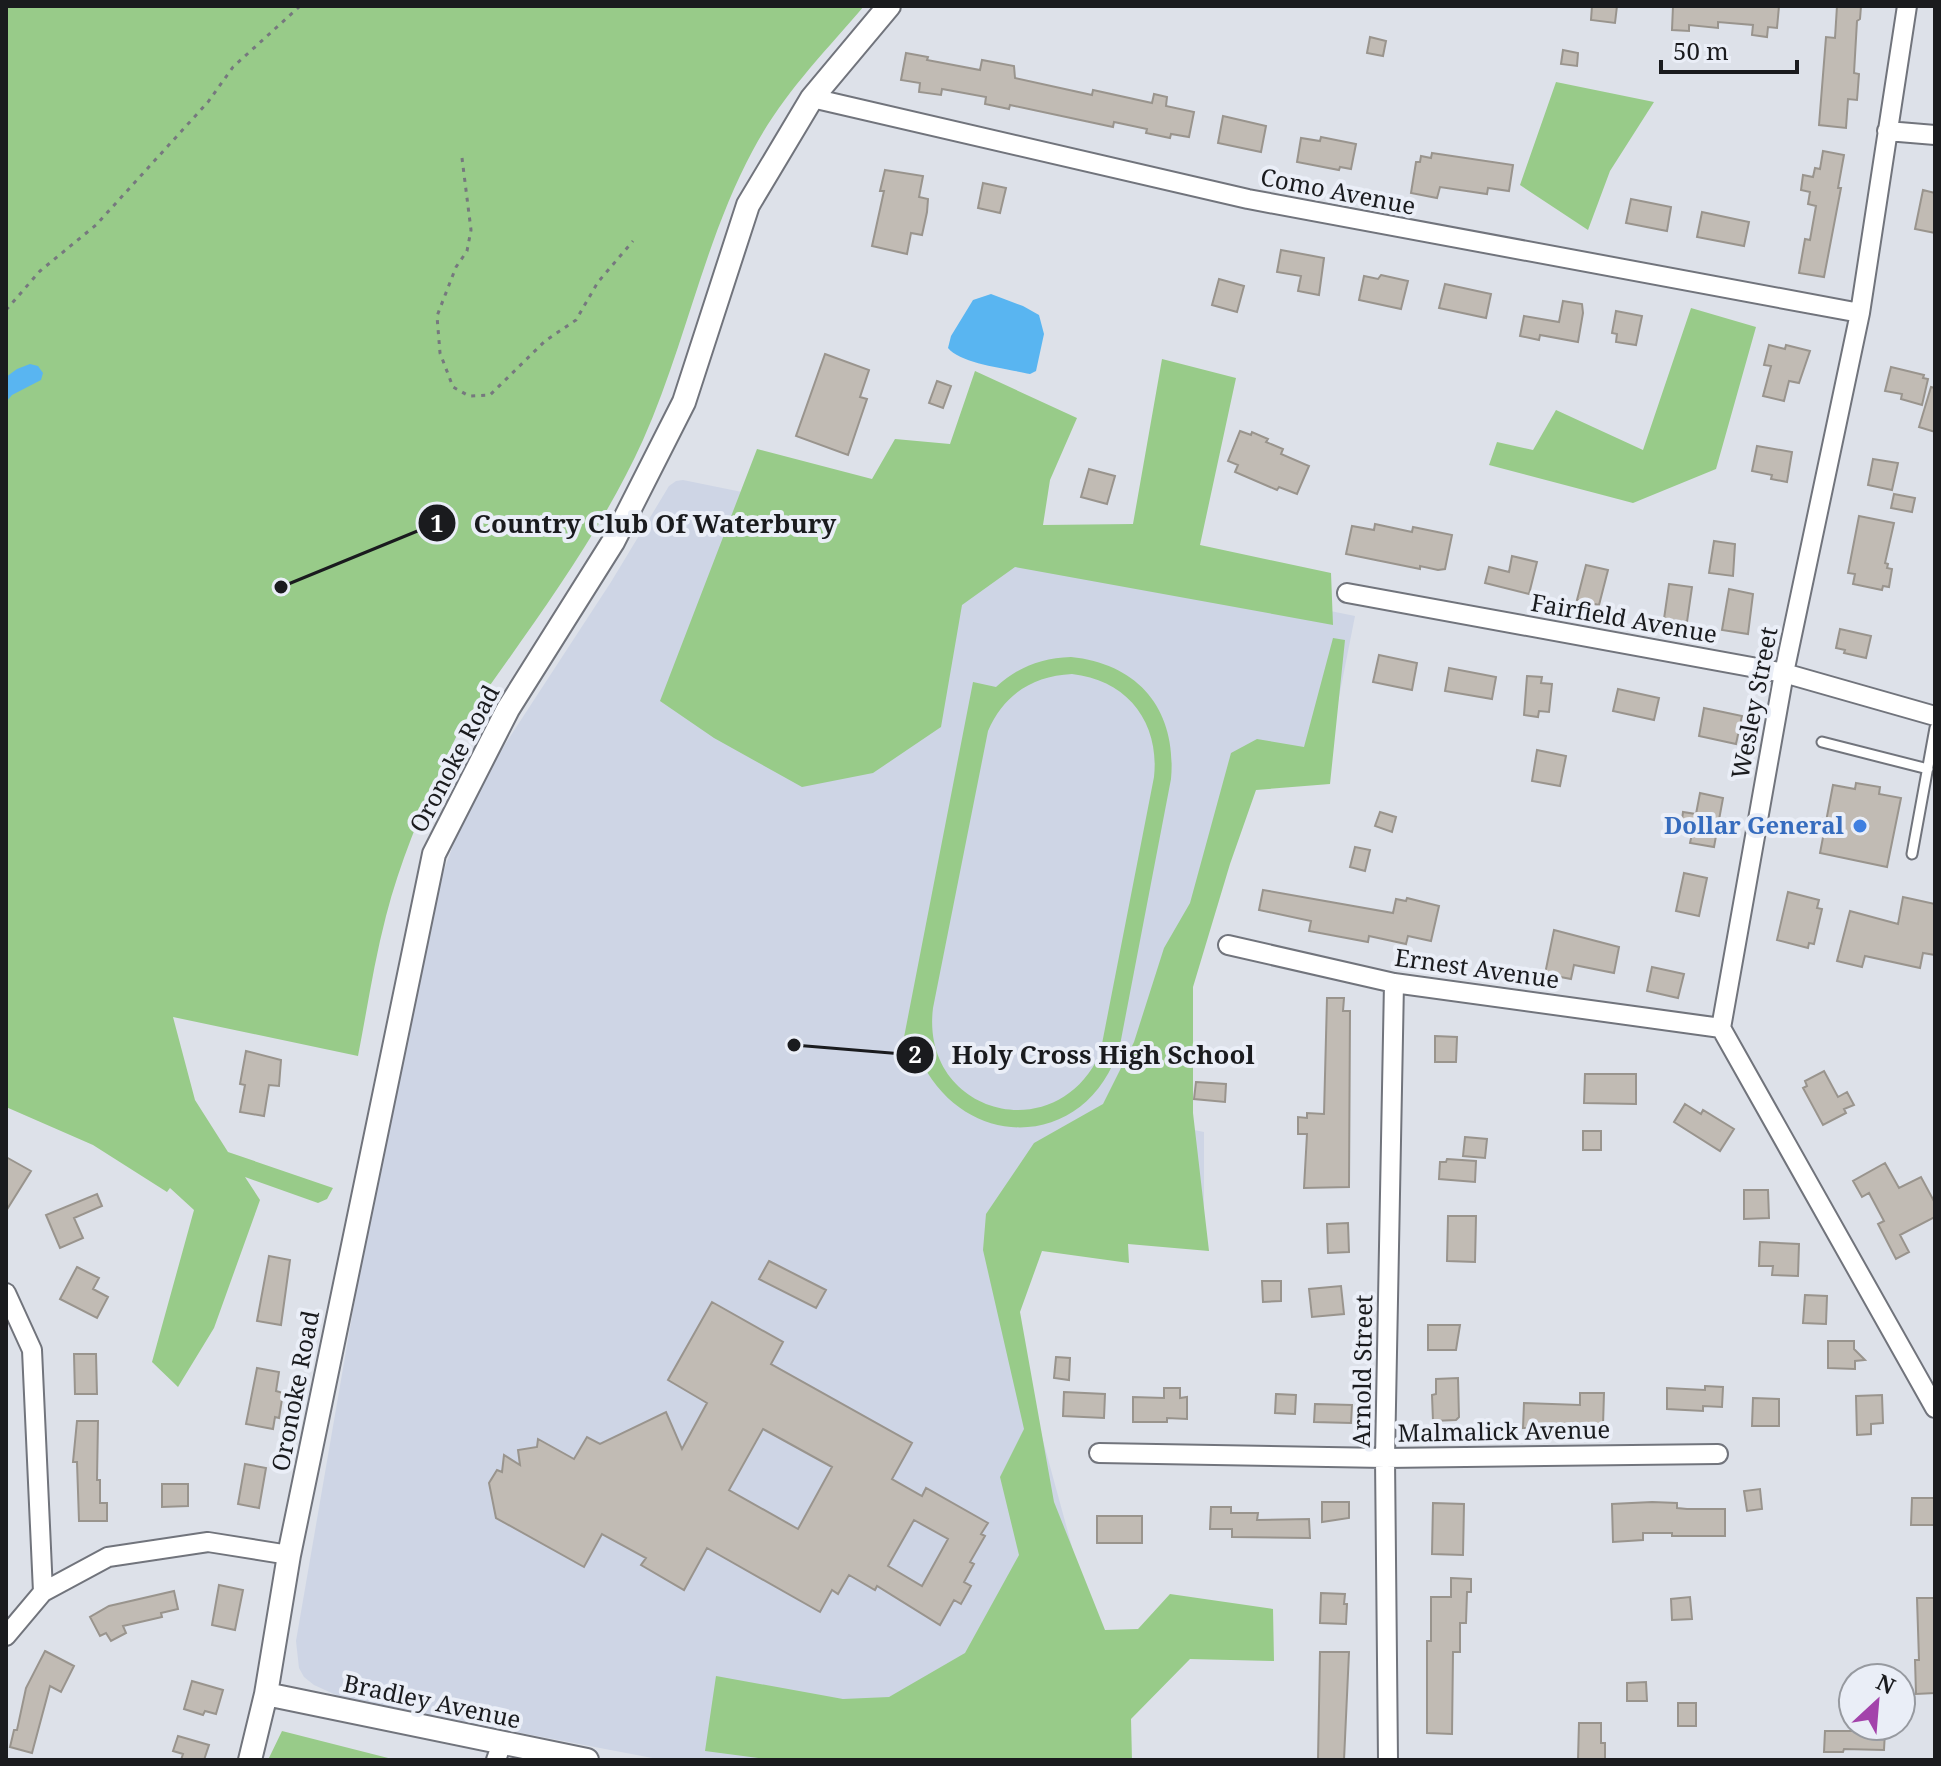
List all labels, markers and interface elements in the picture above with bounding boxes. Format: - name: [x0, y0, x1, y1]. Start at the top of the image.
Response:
- scale bar: [1661, 24, 1797, 74]
- text: 50 m: [1673, 34, 1729, 67]
- street label: Como Avenue: [1258, 159, 1419, 222]
- callout: Country Club Of Waterbury: [417, 498, 852, 548]
- text: Country Club Of Waterbury: [474, 505, 837, 541]
- text: 1: [430, 506, 444, 539]
- street label: Fairfield Avenue: [1529, 585, 1720, 650]
- street label: Wesley Street: [1723, 624, 1784, 782]
- street label: Oronoke Road: [401, 678, 507, 838]
- place label: Dollar General: [1664, 808, 1845, 841]
- marker: Dollar General: [1851, 817, 1869, 835]
- street label: Ernest Avenue: [1393, 940, 1562, 995]
- callout: Holy Cross High School: [895, 1030, 1270, 1080]
- text: Holy Cross High School: [951, 1036, 1255, 1072]
- text: 2: [908, 1037, 922, 1070]
- street label: Arnold Street: [1344, 1294, 1379, 1448]
- street label: Oronoke Road: [263, 1307, 326, 1474]
- street label: Malmalick Avenue: [1397, 1412, 1611, 1449]
- north arrow: [1837, 1662, 1917, 1742]
- street label: Bradley Avenue: [341, 1666, 524, 1735]
- text: N: [1872, 1666, 1901, 1700]

